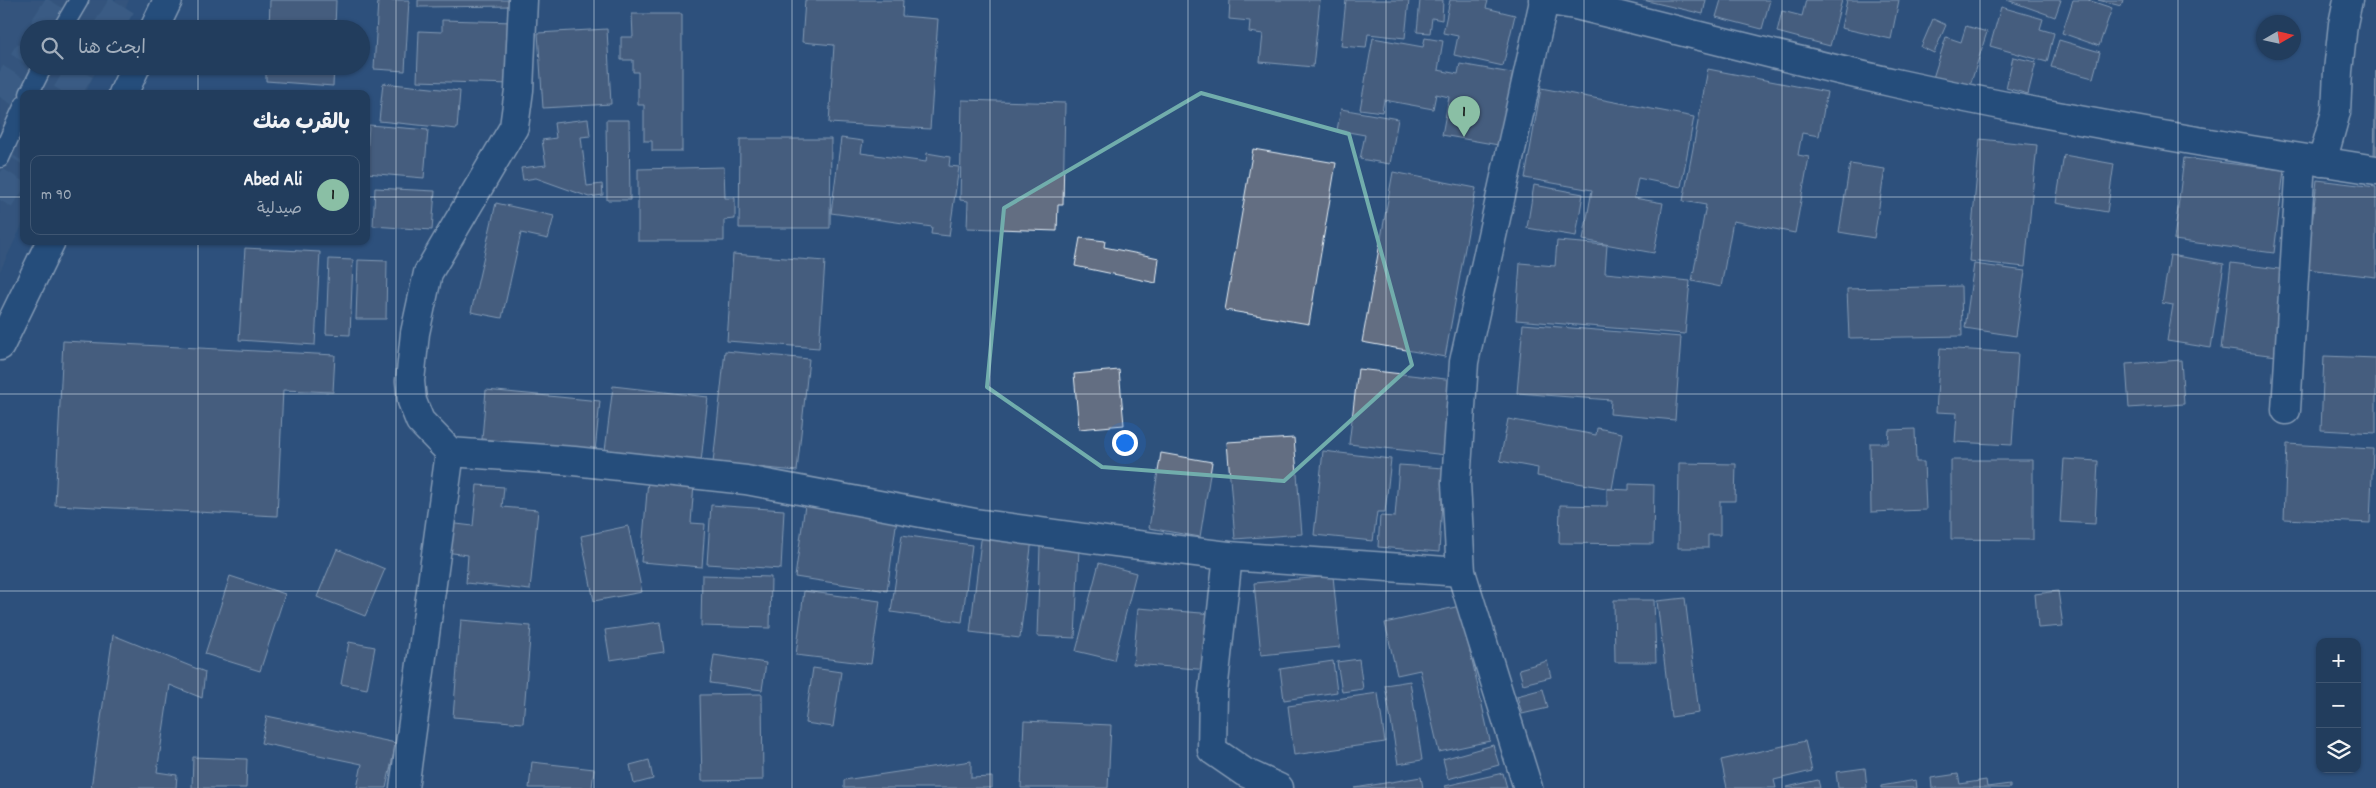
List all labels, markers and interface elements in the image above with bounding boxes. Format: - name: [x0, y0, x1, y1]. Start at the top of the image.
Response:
- north arrow: [2256, 15, 2301, 60]
- search box: [20, 20, 370, 75]
- icon: search: [38, 34, 66, 62]
- text: ابحث هنا: [78, 36, 146, 63]
- pin: 1: [1448, 96, 1480, 137]
- text: بالقرب منك: [253, 109, 350, 139]
- text: Abed Ali: [243, 168, 302, 195]
- text: 90 m: [41, 184, 72, 207]
- text: 1: [331, 184, 335, 207]
- text: صيدلية: [257, 198, 302, 221]
- your location: [1112, 430, 1138, 456]
- map controls: [2316, 638, 2361, 773]
- button: +: [2316, 638, 2361, 683]
- button: −: [2316, 683, 2361, 728]
- button: layers: [2316, 728, 2361, 773]

